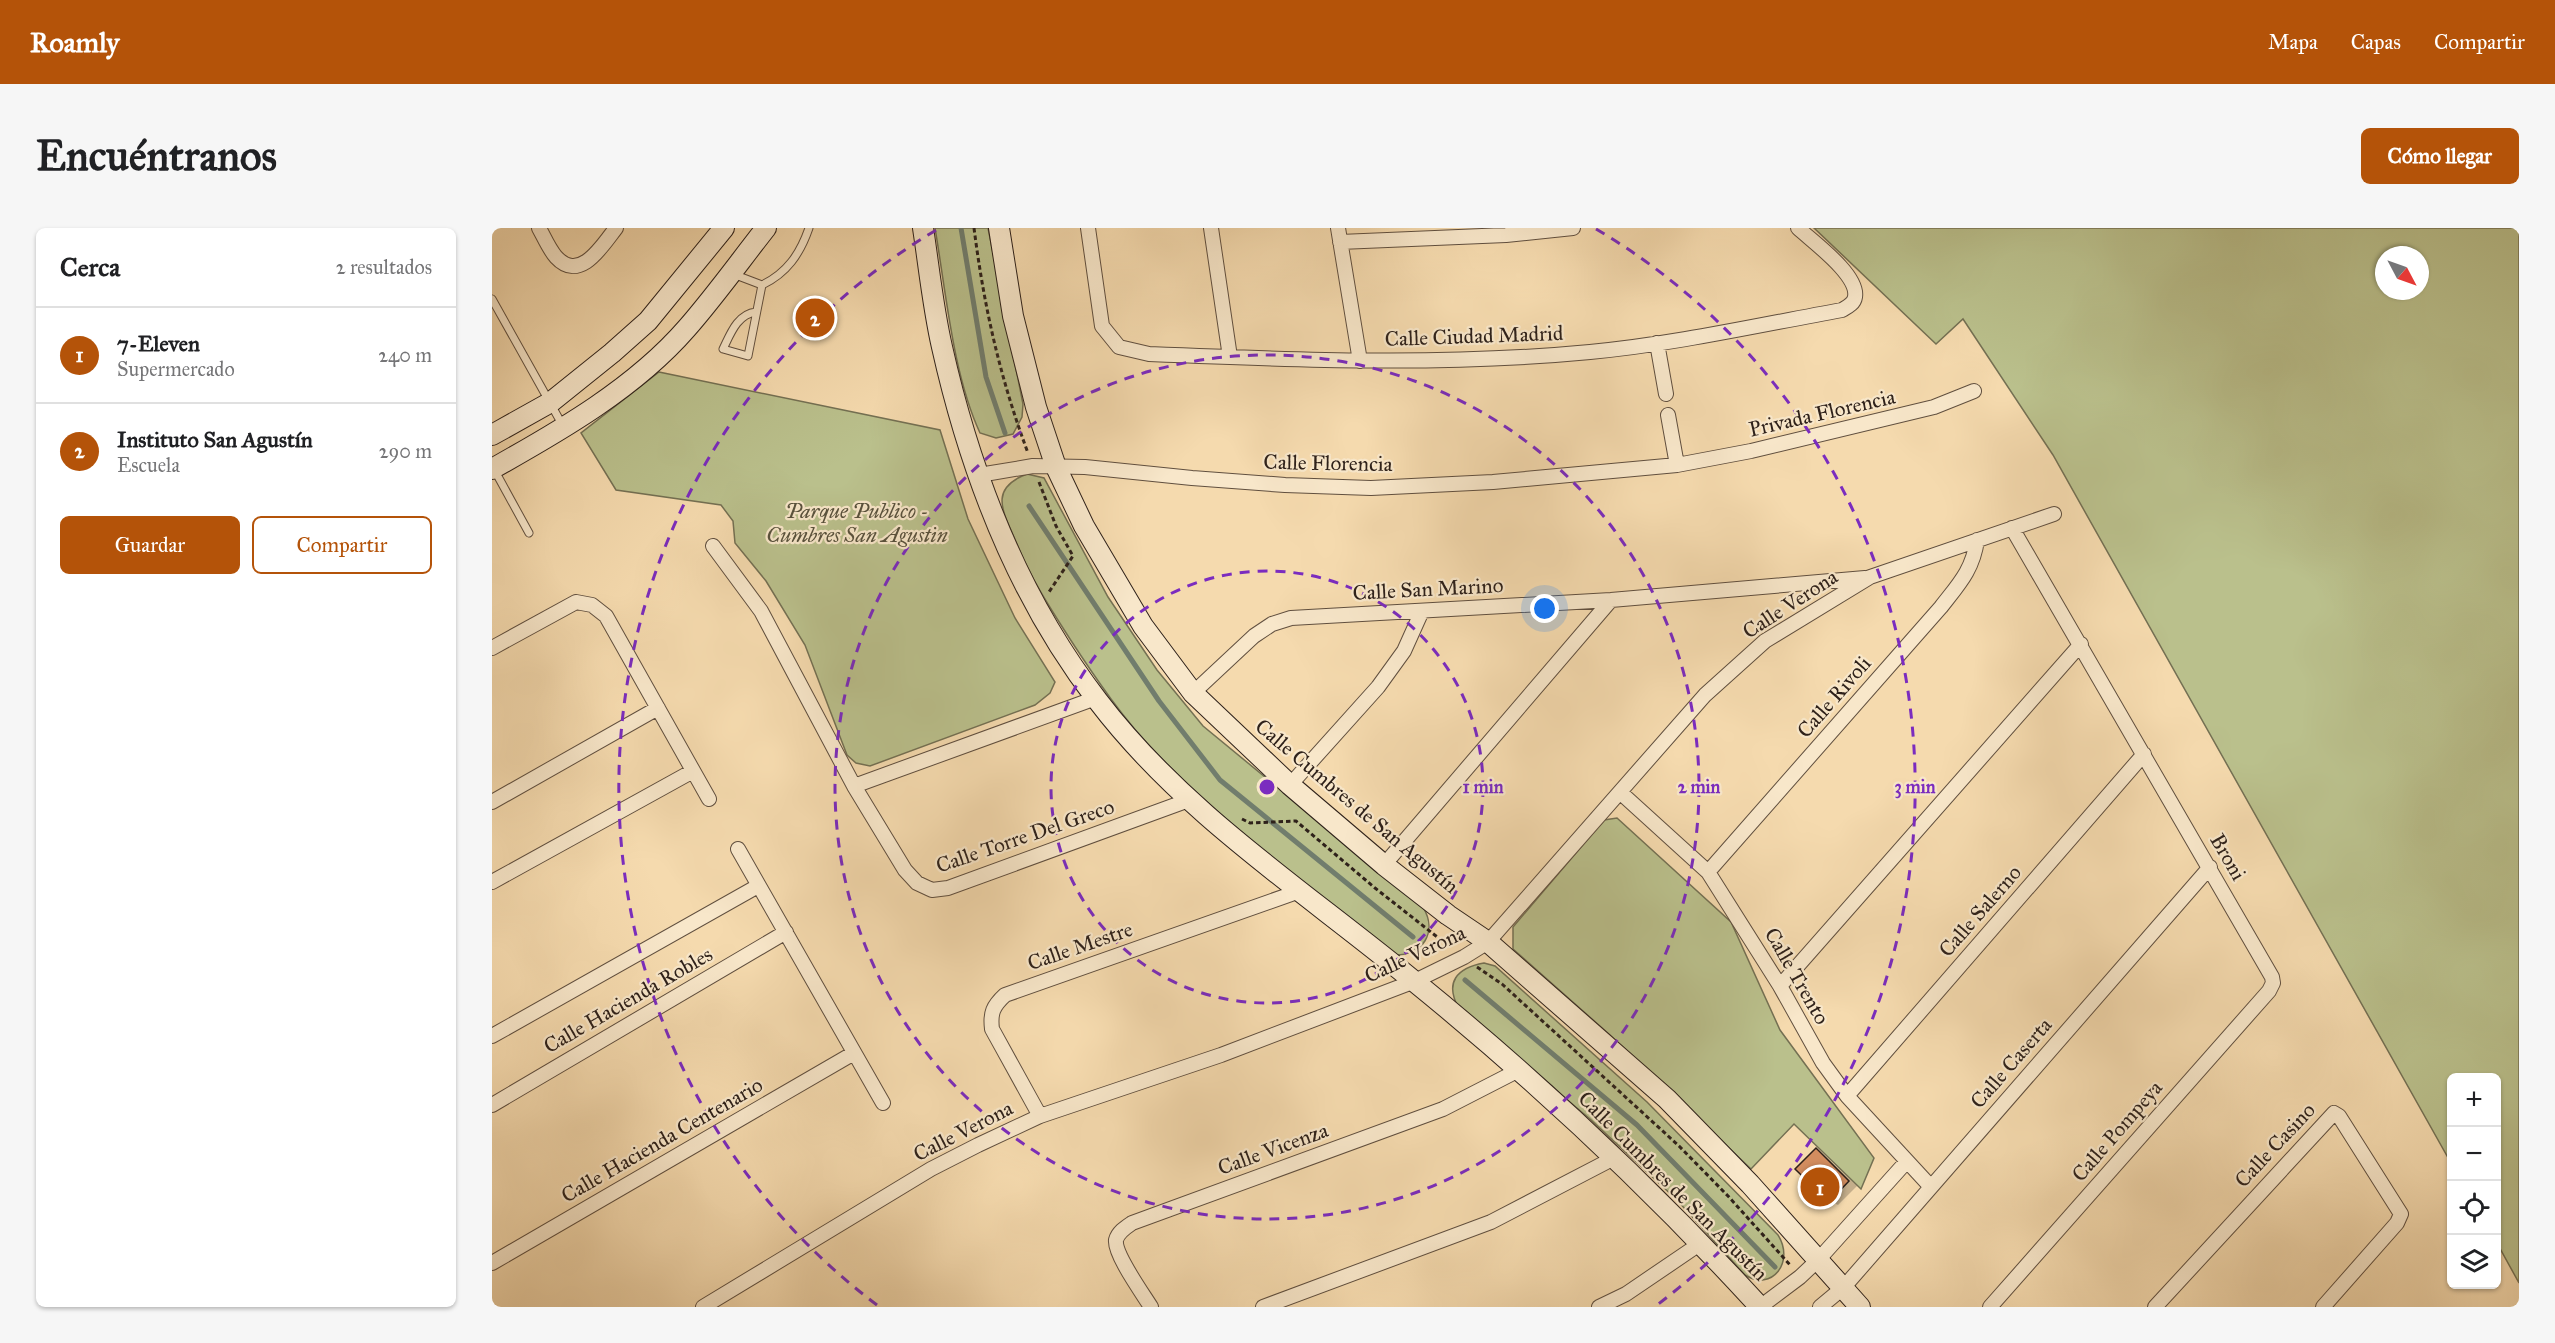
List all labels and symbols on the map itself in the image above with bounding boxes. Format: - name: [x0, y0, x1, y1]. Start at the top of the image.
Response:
- north arrow: [2375, 246, 2429, 300]
- pin: 2: [796, 296, 834, 340]
- street label: Calle Ciudad Madrid: [1384, 320, 1564, 352]
- street label: Privada Florencia: [1746, 383, 1898, 442]
- street label: Calle Florencia: [1263, 449, 1393, 477]
- park label: Parque Publico - Cumbres San Agustin: [766, 498, 948, 548]
- street label: Calle Verona: [1737, 564, 1843, 644]
- street label: Calle San Marino: [1352, 572, 1504, 606]
- your location: [1530, 594, 1559, 623]
- street label: Calle Rivoli: [1791, 651, 1877, 743]
- street label: Calle Cumbres de San Agustín: [1250, 713, 1464, 899]
- text: 1 min: [1463, 776, 1504, 798]
- text: 2 min: [1678, 776, 1721, 798]
- text: 3 min: [1895, 776, 1936, 799]
- centre of rings: [1257, 777, 1277, 797]
- street label: Calle Torre Del Greco: [932, 793, 1118, 879]
- street label: Broni: [2204, 829, 2252, 885]
- street label: Calle Salerno: [1933, 860, 2027, 962]
- street label: Calle Mestre: [1024, 916, 1136, 976]
- street label: Calle Verona: [1360, 919, 1470, 989]
- street label: Calle Trento: [1759, 923, 1835, 1029]
- street label: Calle Hacienda Robles: [539, 941, 717, 1059]
- street label: Calle Caserta: [1965, 1012, 2057, 1114]
- street label: Calle Hacienda Centenario: [557, 1072, 768, 1208]
- street label: Calle Pompeya: [2066, 1075, 2168, 1187]
- street label: Calle Cumbres de San Agustín: [1573, 1086, 1773, 1286]
- street label: Calle Verona: [909, 1095, 1017, 1167]
- street label: Calle Casino: [2229, 1097, 2321, 1193]
- street label: Calle Vicenza: [1214, 1117, 1332, 1181]
- pin: 1: [1800, 1164, 1840, 1210]

